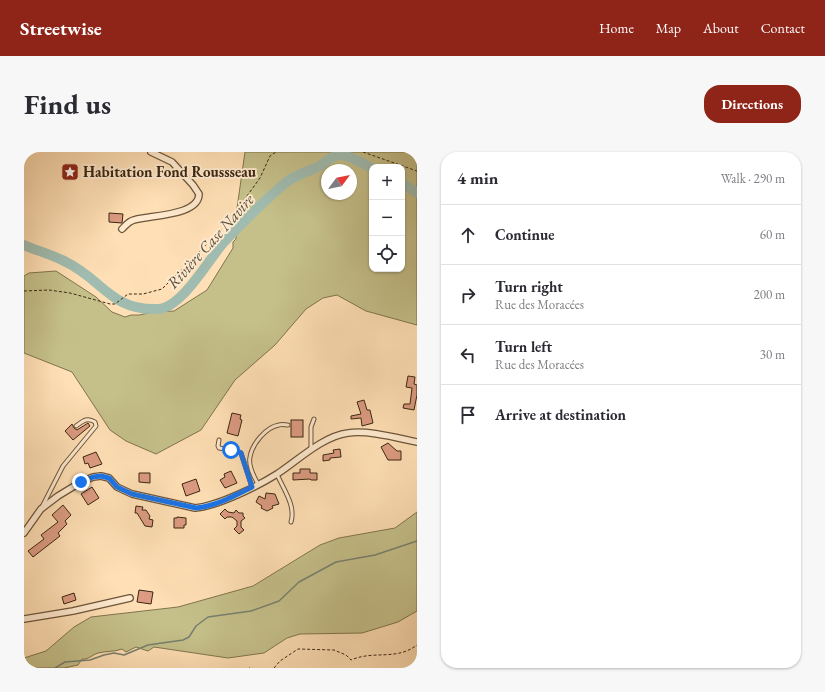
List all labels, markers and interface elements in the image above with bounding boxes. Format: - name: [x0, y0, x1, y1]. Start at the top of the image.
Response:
- text: Streetwise: [20, 16, 102, 41]
- text: Home: [599, 19, 634, 37]
- text: Map: [656, 19, 681, 37]
- text: About: [703, 19, 739, 37]
- text: Contact: [761, 19, 805, 37]
- button: Directions: [704, 85, 801, 123]
- text: Find us: [24, 86, 111, 122]
- place icon: Habitation Fond Roussseau: [60, 162, 80, 182]
- place label: Habitation Fond Roussseau: [83, 162, 257, 181]
- north arrow: [321, 164, 357, 200]
- map controls: [369, 164, 405, 272]
- button: +: [369, 164, 405, 200]
- text: 4 min: [457, 167, 498, 189]
- text: Walk · 290 m: [721, 170, 785, 187]
- water label: Rivière Case Navire: [162, 189, 259, 293]
- button: −: [369, 200, 405, 236]
- icon: ahead: [457, 224, 479, 246]
- text: Continue: [495, 225, 555, 244]
- text: 60 m: [760, 226, 785, 243]
- button: locate: [369, 236, 405, 272]
- text: Turn right: [495, 277, 563, 296]
- icon: right: [457, 284, 479, 306]
- text: 200 m: [754, 286, 785, 303]
- text: Rue des Moracées: [495, 296, 584, 313]
- text: Turn left: [495, 337, 552, 356]
- icon: left: [457, 344, 479, 366]
- text: 30 m: [760, 346, 785, 363]
- text: Rue des Moracées: [495, 356, 584, 373]
- icon: arrive: [457, 404, 479, 426]
- text: Arrive at destination: [495, 405, 626, 424]
- route start: [222, 441, 240, 459]
- route end: [72, 473, 90, 491]

